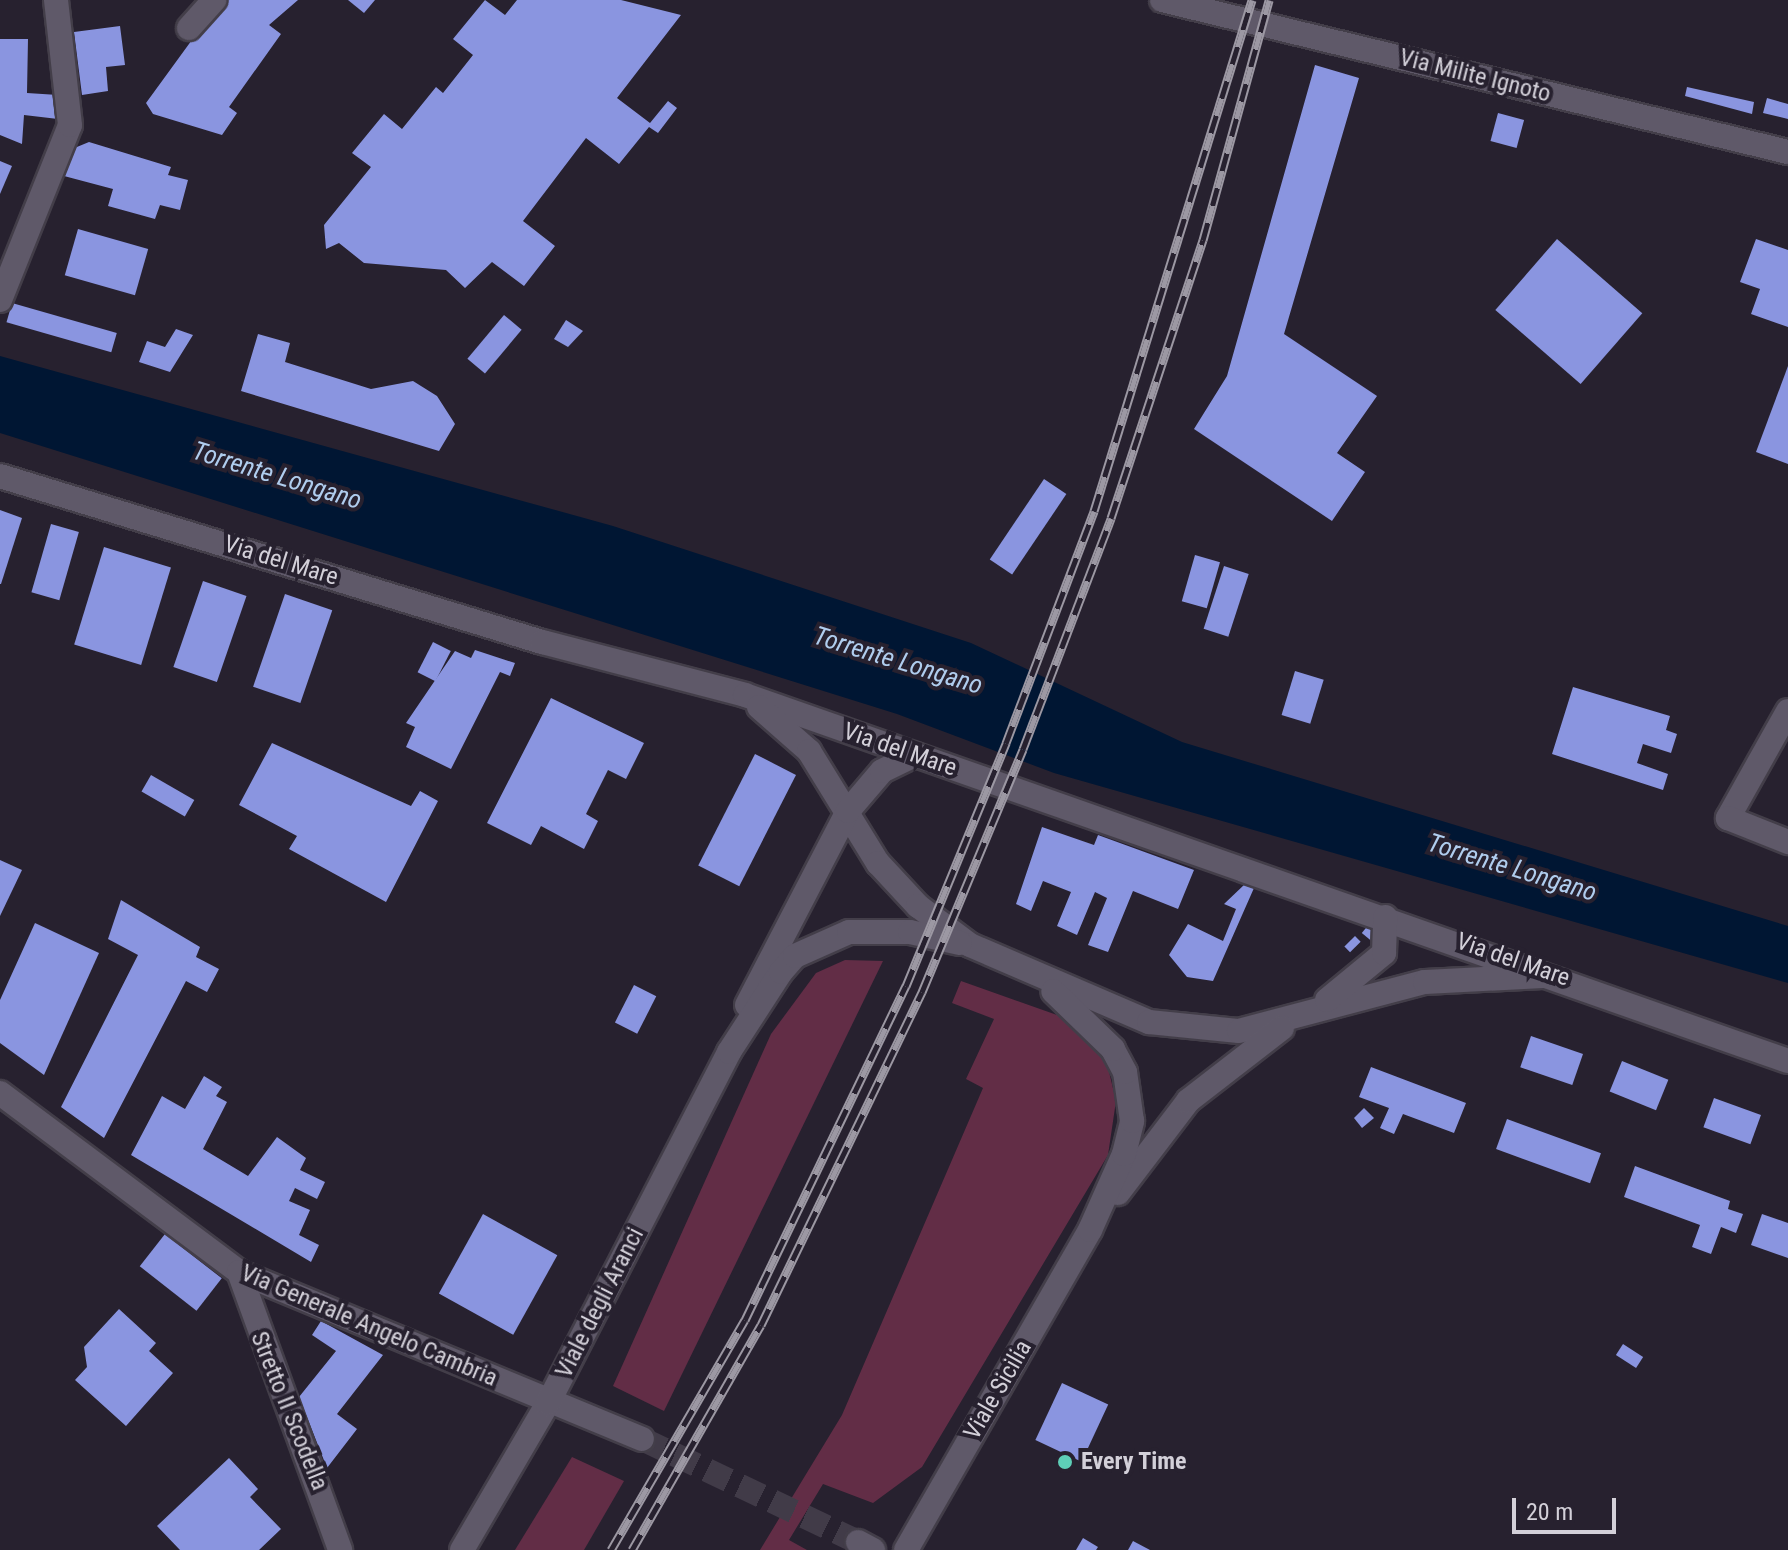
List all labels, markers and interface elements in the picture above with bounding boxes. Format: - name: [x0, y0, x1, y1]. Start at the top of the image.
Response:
- street label: Via Milite Ignoto: [1396, 43, 1554, 109]
- water label: Torrente Longano: [189, 435, 365, 517]
- street label: Via del Mare: [220, 530, 342, 592]
- water label: Torrente Longano: [810, 620, 986, 702]
- street label: Via del Mare: [839, 717, 961, 783]
- water label: Torrente Longano: [1424, 827, 1600, 909]
- street label: Via del Mare: [1452, 927, 1574, 993]
- street label: Viale degli Aranci: [550, 1223, 650, 1383]
- street label: Via Generale Angelo Cambria: [236, 1259, 502, 1393]
- street label: Stretto II Scodella: [244, 1328, 334, 1494]
- street label: Viale Sicilia: [958, 1335, 1038, 1445]
- place label: Every Time: [1081, 1448, 1187, 1476]
- marker: Every Time: [1056, 1453, 1074, 1471]
- scale bar: [1516, 1482, 1620, 1532]
- text: 20 m: [1526, 1498, 1573, 1526]

